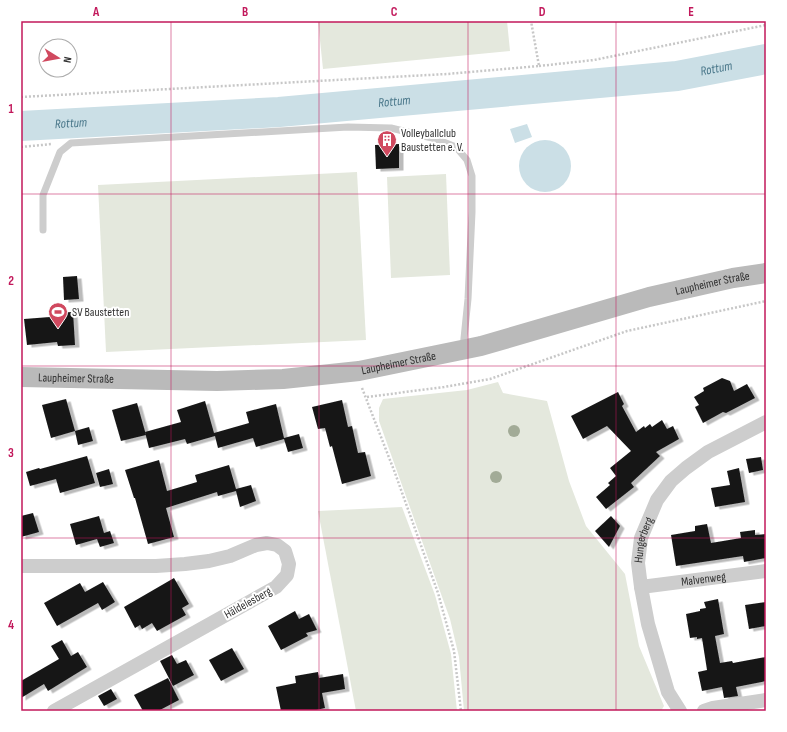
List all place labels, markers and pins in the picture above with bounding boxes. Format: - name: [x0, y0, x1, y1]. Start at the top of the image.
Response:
- place label: Volleyballclub Baustetten e. V.: [401, 126, 463, 155]
- building icon: Volleyballclub Baustetten e. V.: [376, 129, 398, 157]
- sports icon: SV Baustetten: [47, 301, 69, 329]
- place label: SV Baustetten: [72, 305, 129, 320]

